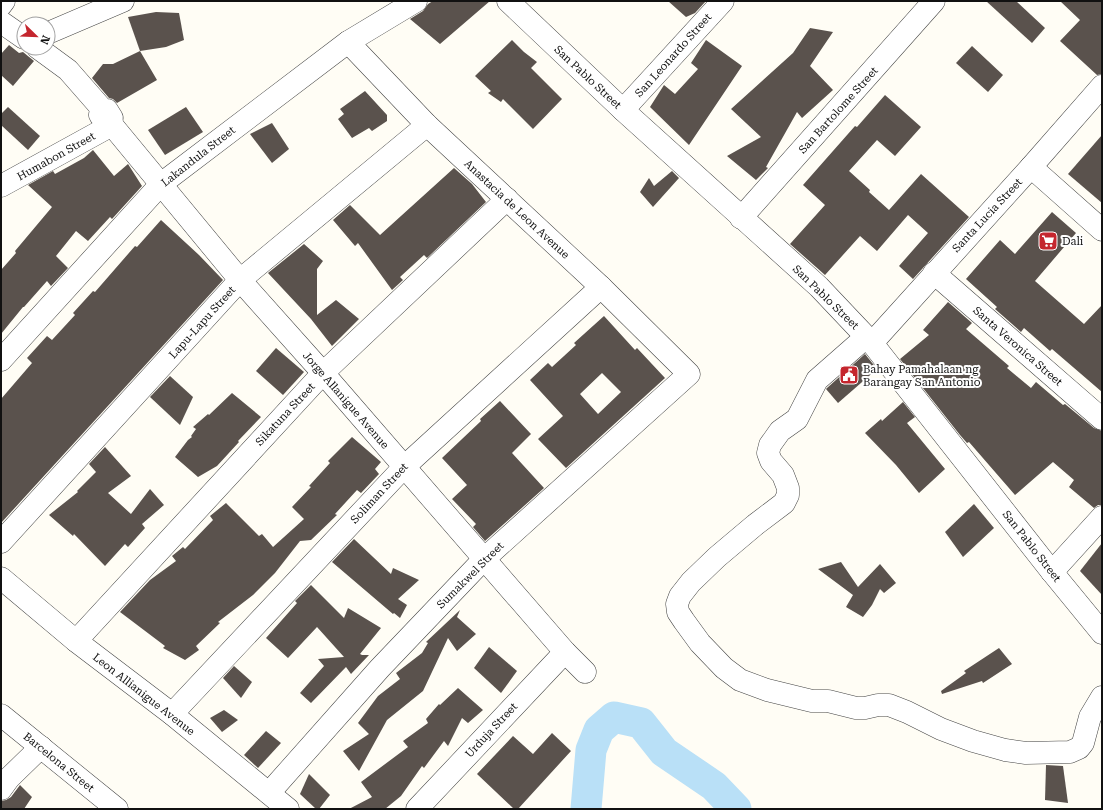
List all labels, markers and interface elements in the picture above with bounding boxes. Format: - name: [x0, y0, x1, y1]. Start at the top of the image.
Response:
- street label: San Leonardo Street: [632, 11, 714, 100]
- north arrow: [16, 16, 56, 56]
- text: N: [37, 33, 52, 47]
- street label: San Pablo Street: [551, 43, 624, 112]
- street label: San Bartolome Street: [796, 64, 881, 156]
- street label: Lakandula Street: [159, 124, 238, 189]
- street label: Humabon Street: [15, 130, 98, 183]
- street label: Anastacia de Leon Avenue: [461, 157, 572, 262]
- street label: Santa Lucia Street: [950, 176, 1025, 255]
- supermarket icon: Dali: [1037, 230, 1059, 252]
- place label: Dali: [1062, 235, 1084, 248]
- street label: San Pablo Street: [790, 262, 861, 332]
- street label: Lapu-Lapu Street: [166, 283, 238, 361]
- street label: Santa Veronica Street: [970, 304, 1065, 389]
- street label: Jorge Allanigue Avenue: [300, 349, 391, 452]
- place label: Bahay Pamahalaan ng Barangay San Antonio: [863, 363, 981, 389]
- public building icon: Bahay Pamahalaan ng Barangay San Antonio: [838, 364, 860, 386]
- street label: Sikatuna Street: [253, 380, 318, 448]
- street label: Soliman Street: [348, 460, 411, 526]
- street label: San Pablo Street: [1000, 508, 1064, 585]
- street label: Sumakwel Street: [434, 539, 506, 611]
- street label: Leon Allianigue Avenue: [90, 651, 197, 738]
- street label: Urduja Street: [463, 700, 520, 761]
- street label: Barcelona Street: [21, 730, 97, 795]

